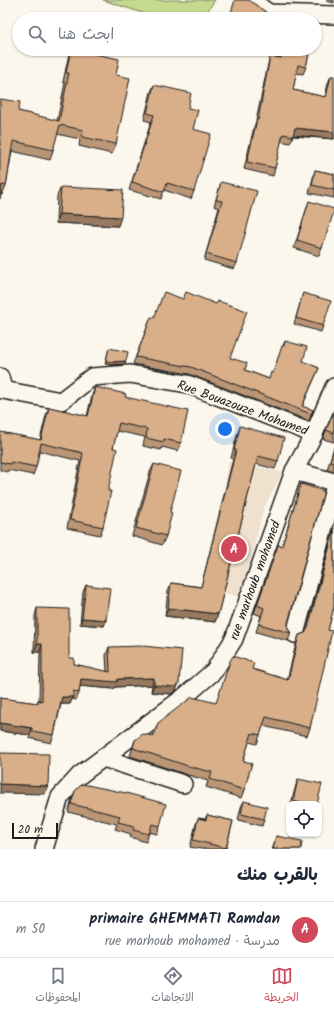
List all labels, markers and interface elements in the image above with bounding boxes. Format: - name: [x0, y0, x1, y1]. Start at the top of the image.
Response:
- search box: [12, 12, 322, 56]
- icon: search: [26, 23, 48, 45]
- text: ابحث هنا: [58, 23, 114, 47]
- street label: Rue Bouazouze Mohamed: [174, 375, 311, 442]
- your location: [215, 419, 235, 439]
- street label: rue marhoub mohamed: [224, 517, 287, 643]
- pin: A: [221, 534, 247, 564]
- map controls: [286, 801, 322, 837]
- button: locate: [286, 801, 322, 837]
- scale bar: [12, 821, 58, 840]
- text: 20 m: [18, 821, 43, 839]
- text: بالقرب منك: [237, 862, 318, 889]
- text: primaire GHEMMATI Ramdan: [90, 907, 280, 931]
- text: 50 m: [16, 919, 45, 940]
- text: A: [301, 919, 309, 940]
- text: مدرسة · rue marhoub mohamed: [105, 931, 280, 952]
- tab: المحفوظات: [35, 965, 81, 1007]
- tab: الاتجاهات: [151, 965, 194, 1007]
- tab: الخريطة: [264, 965, 299, 1007]

